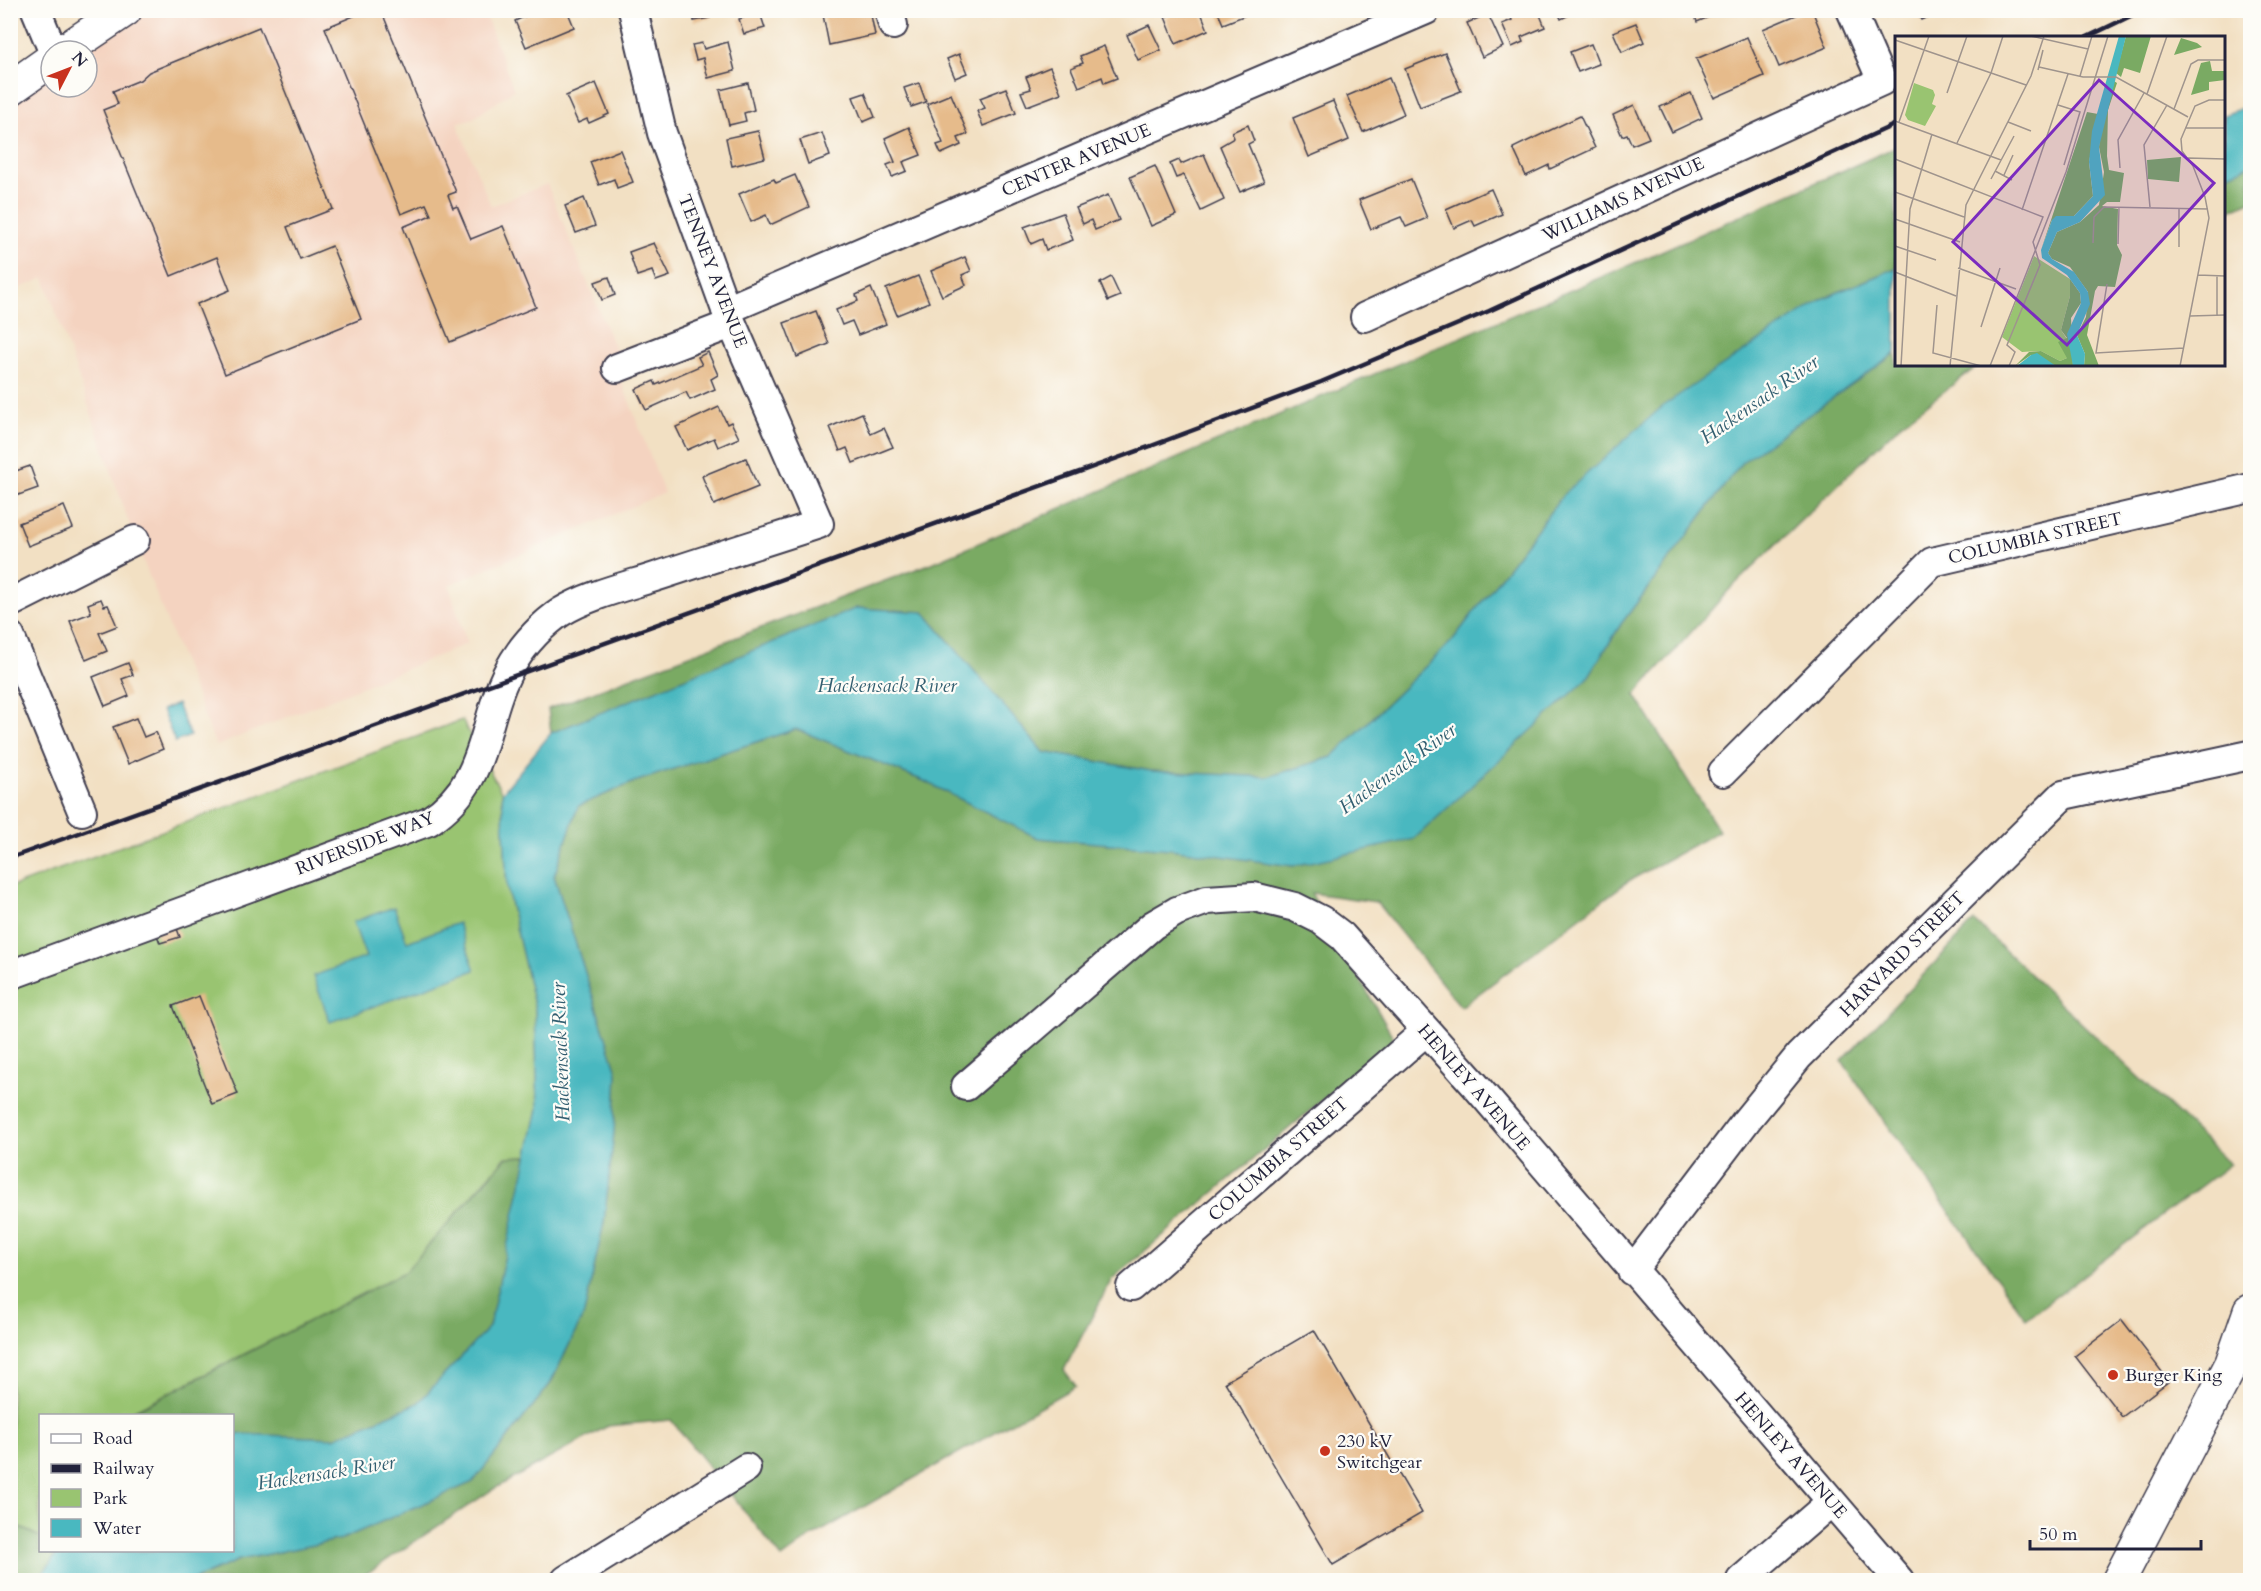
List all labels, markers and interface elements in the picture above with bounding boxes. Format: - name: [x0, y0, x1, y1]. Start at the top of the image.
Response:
- inset map: [1895, 36, 2225, 366]
- north arrow: [39, 39, 99, 99]
- text: N: [67, 47, 92, 72]
- street label: CENTER AVENUE: [998, 118, 1155, 203]
- street label: WILLIAMS AVENUE: [1537, 151, 1708, 248]
- street label: TENNEY AVENUE: [672, 191, 753, 352]
- water label: Hackensack River: [1694, 348, 1825, 450]
- street label: COLUMBIA STREET: [1946, 506, 2125, 571]
- water label: Hackensack River: [817, 672, 958, 699]
- water label: Hackensack River: [1333, 716, 1463, 820]
- street label: RIVERSIDE WAY: [292, 805, 439, 882]
- street label: HARVARD STREET: [1834, 886, 1971, 1023]
- water label: Hackensack River: [545, 980, 576, 1122]
- street label: HENLEY AVENUE: [1412, 1019, 1536, 1156]
- street label: COLUMBIA STREET: [1203, 1092, 1354, 1227]
- place label: Burger King: [2125, 1363, 2223, 1388]
- marker: Burger King: [2106, 1368, 2120, 1382]
- street label: HENLEY AVENUE: [1729, 1387, 1853, 1524]
- legend: [39, 1414, 234, 1552]
- text: Road: [93, 1426, 133, 1451]
- place label: 230 kV Switchgear: [1337, 1429, 1422, 1475]
- marker: 230 kV Switchgear: [1318, 1444, 1332, 1458]
- water label: Hackensack River: [255, 1448, 399, 1497]
- text: Railway: [93, 1456, 155, 1481]
- text: Park: [93, 1486, 128, 1511]
- scale bar: [2030, 1513, 2201, 1551]
- text: Water: [92, 1516, 142, 1541]
- text: 50 m: [2039, 1522, 2078, 1547]

